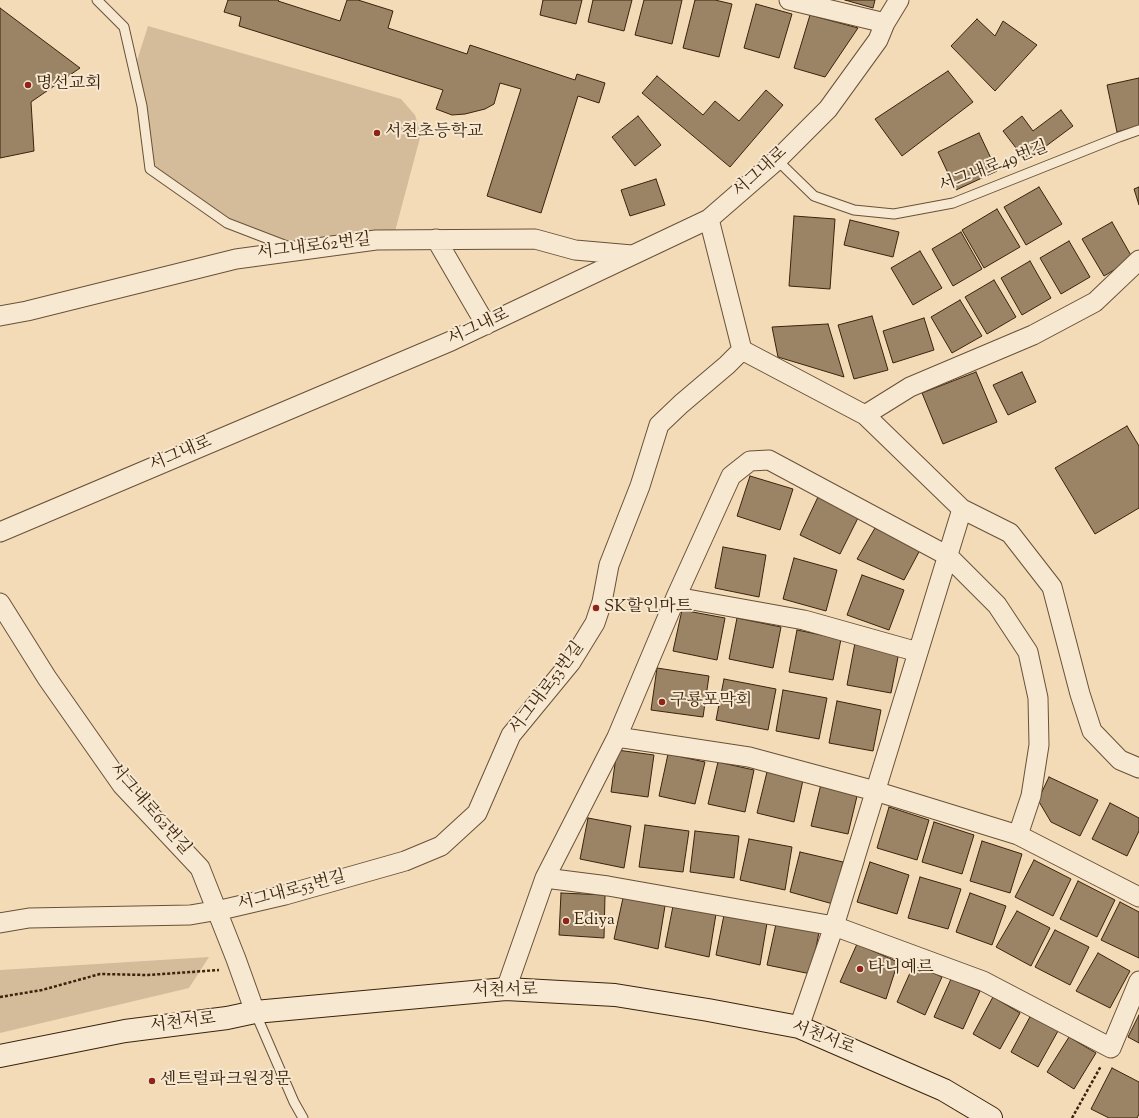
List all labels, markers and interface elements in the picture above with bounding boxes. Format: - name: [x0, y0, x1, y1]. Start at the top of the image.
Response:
- place label: 명선교회: [36, 75, 102, 95]
- marker: 명선교회: [23, 80, 33, 90]
- place label: 서천초등학교: [385, 123, 484, 143]
- marker: 서천초등학교: [372, 128, 382, 138]
- street label: 서그내로49번길: [937, 138, 1051, 198]
- street label: 서그내로: [730, 143, 792, 203]
- street label: 서그내로62번길: [256, 231, 372, 265]
- street label: 서그내로: [445, 305, 513, 351]
- street label: 서그내로: [147, 433, 215, 477]
- place label: SK할인마트: [604, 598, 692, 618]
- marker: SK할인마트: [591, 603, 601, 613]
- street label: 서그내로53번길: [506, 638, 590, 740]
- place label: 구룡포막회: [670, 692, 752, 712]
- marker: 구룡포막회: [657, 697, 667, 707]
- street label: 서그내로62번길: [104, 760, 194, 860]
- street label: 서그내로53번길: [236, 868, 348, 916]
- place label: Ediya: [574, 911, 615, 931]
- marker: Ediya: [561, 916, 571, 926]
- place label: 타니예르: [868, 959, 934, 979]
- marker: 타니예르: [855, 964, 865, 974]
- street label: 서천서로: [472, 981, 538, 1003]
- street label: 서천서로: [149, 1010, 217, 1038]
- street label: 서천서로: [789, 1018, 857, 1060]
- place label: 센트럴파크원정문: [160, 1071, 291, 1091]
- marker: 센트럴파크원정문: [147, 1076, 157, 1086]

